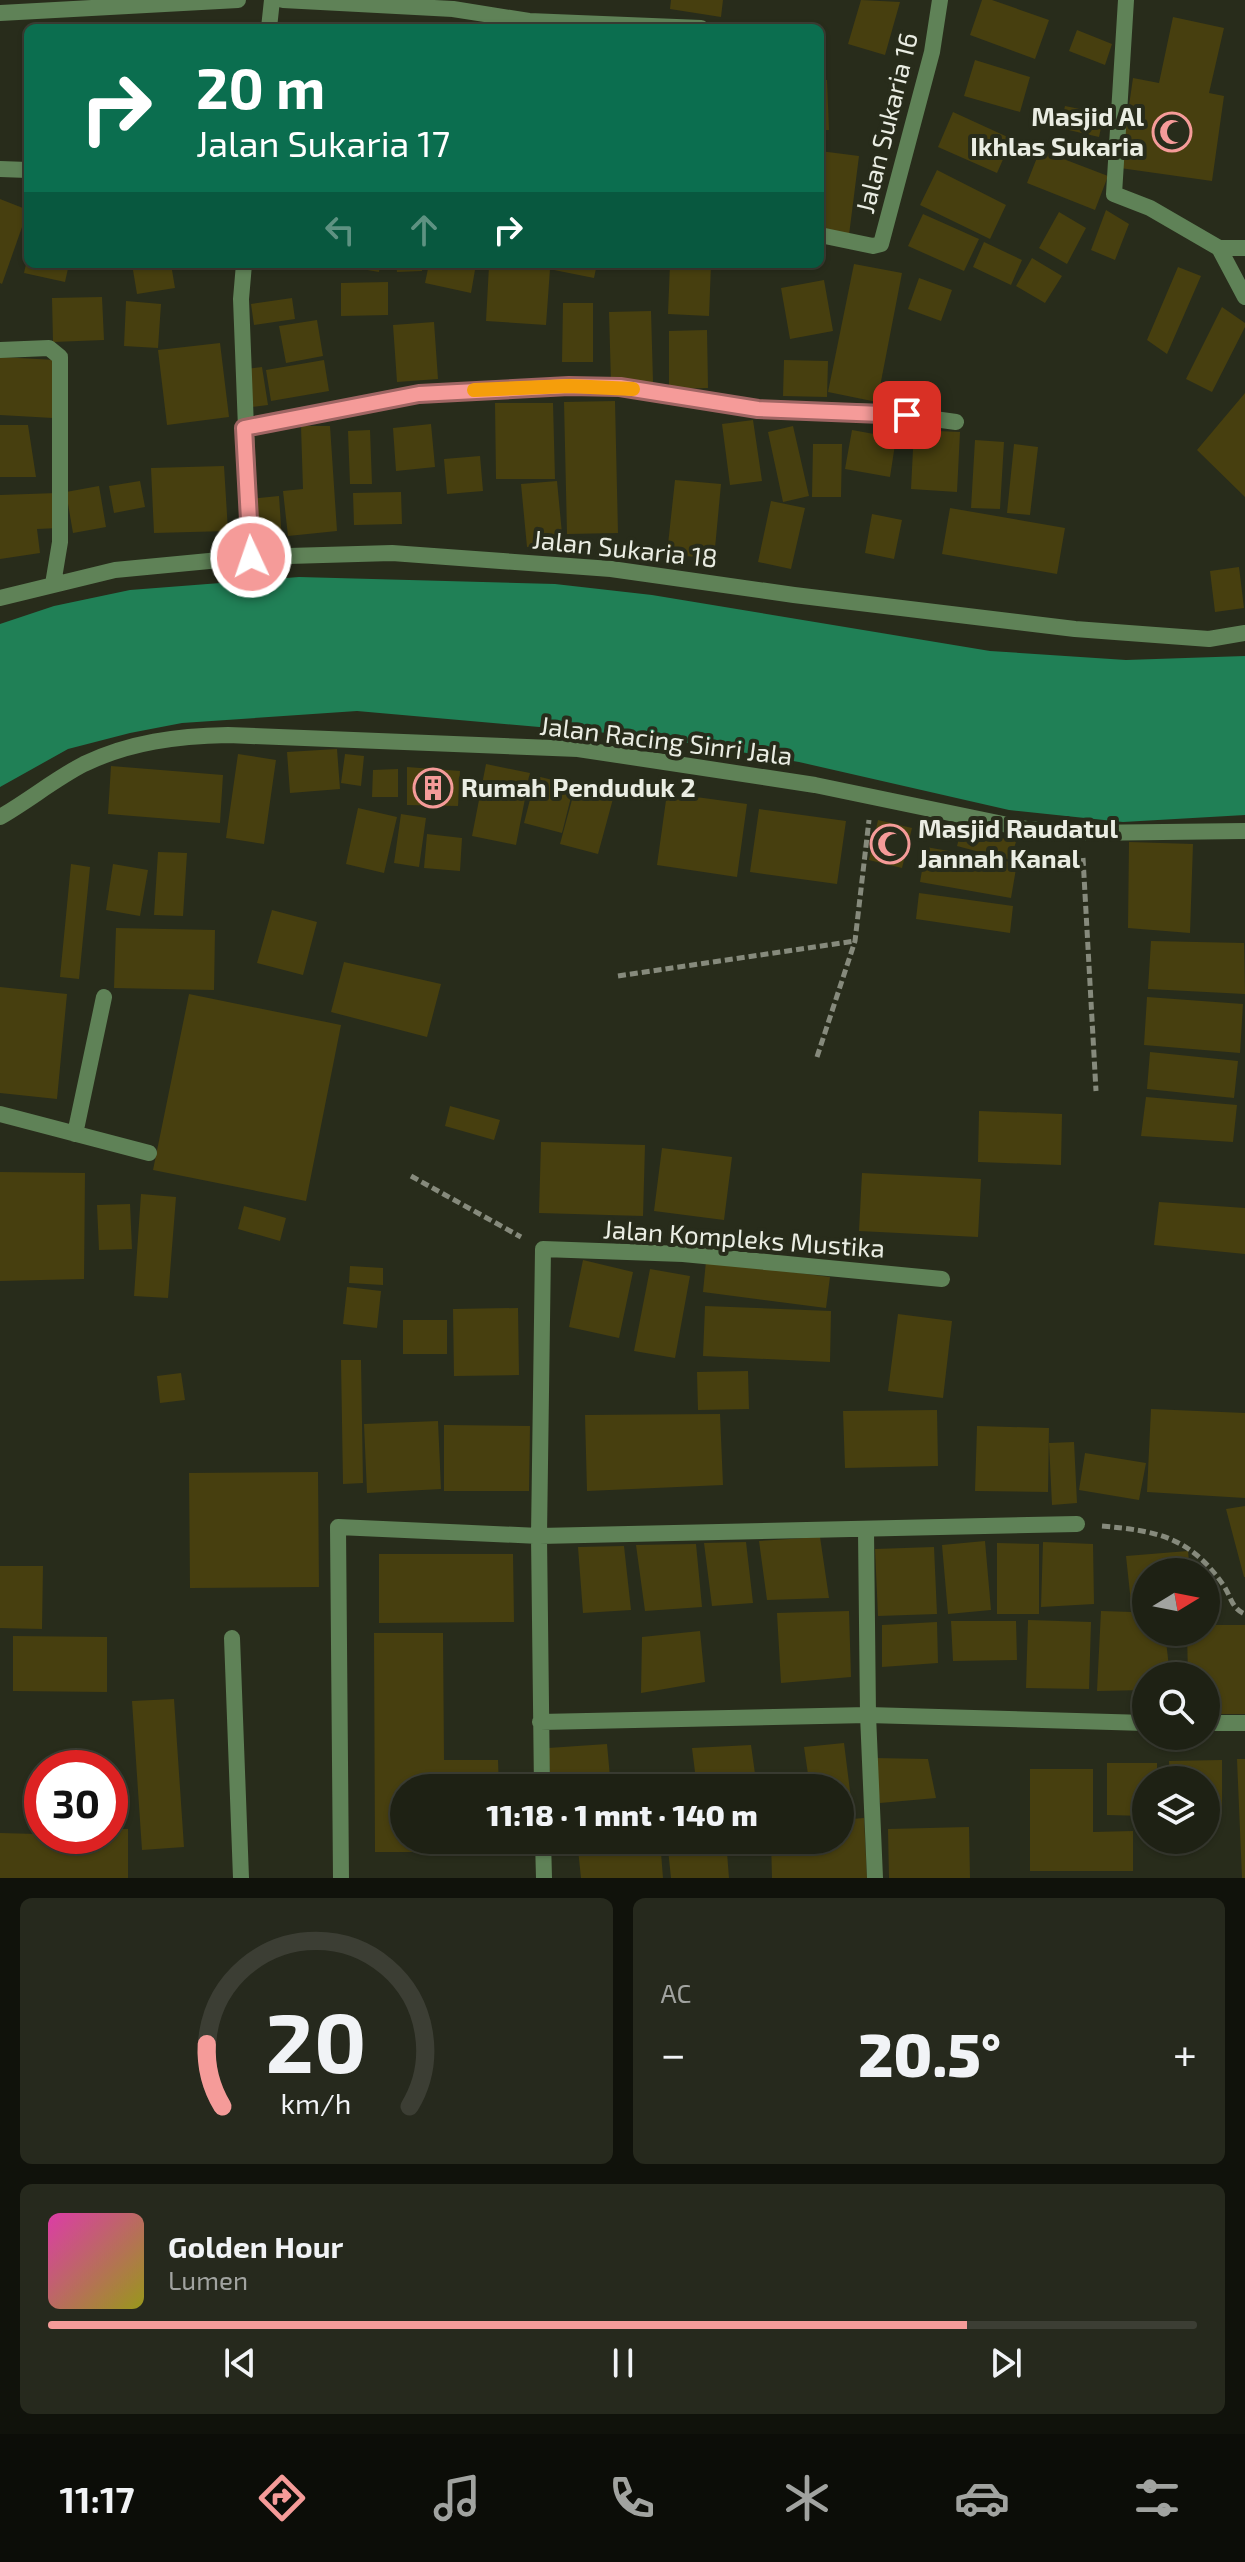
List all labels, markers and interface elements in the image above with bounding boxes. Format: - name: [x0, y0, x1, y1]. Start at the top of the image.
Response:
- street label: Jalan Sukaria 16: [848, 29, 923, 216]
- text: 20 m: [196, 53, 325, 120]
- icon: right: [64, 56, 168, 160]
- place label: Masjid Al Ikhlas Sukaria: [970, 100, 1144, 161]
- mosque icon: Masjid Al Ikhlas Sukaria: [1151, 111, 1193, 153]
- text: Jalan Sukaria 17: [196, 121, 450, 164]
- icon: left: [318, 208, 362, 252]
- icon: ahead: [402, 208, 446, 252]
- icon: right: [486, 208, 530, 252]
- pin: [873, 381, 941, 449]
- icon: arrive: [885, 393, 929, 437]
- position arrow: [209, 515, 293, 599]
- street label: Jalan Sukaria 18: [531, 522, 719, 573]
- street label: Jalan Racing Sinri Jala: [538, 709, 794, 770]
- building icon: Rumah Penduduk 2: [412, 767, 454, 809]
- place label: Rumah Penduduk 2: [461, 771, 696, 802]
- place label: Masjid Raudatul Jannah Kanal: [918, 812, 1118, 873]
- mosque icon: Masjid Raudatul Jannah Kanal: [869, 823, 911, 865]
- street label: Jalan Kompleks Mustika: [602, 1212, 886, 1263]
- north arrow: [1132, 1558, 1220, 1646]
- map controls: [1132, 1558, 1220, 1854]
- button: search: [1132, 1662, 1220, 1750]
- speed limit sign: 30: [24, 1750, 128, 1854]
- button: layers: [1132, 1766, 1220, 1854]
- text: 11:18 · 1 mnt · 140 m: [486, 1796, 758, 1832]
- text: AC: [661, 1977, 691, 2008]
- text: 20: [266, 1990, 367, 2090]
- text: 20.5°: [858, 2017, 1001, 2089]
- text: −: [661, 2026, 686, 2079]
- text: +: [1173, 2026, 1197, 2079]
- text: km/h: [281, 2085, 352, 2120]
- text: Golden Hour: [168, 2228, 343, 2264]
- text: Lumen: [168, 2264, 248, 2295]
- icon: previous: [218, 2341, 262, 2385]
- icon: pause: [601, 2341, 645, 2385]
- icon: next: [984, 2341, 1028, 2385]
- icon: directions: [254, 2470, 310, 2526]
- icon: music: [429, 2470, 485, 2526]
- icon: phone: [604, 2470, 660, 2526]
- icon: climate: [779, 2470, 835, 2526]
- icon: car: [954, 2470, 1010, 2526]
- icon: filters: [1129, 2470, 1185, 2526]
- text: 11:17: [60, 2477, 134, 2520]

